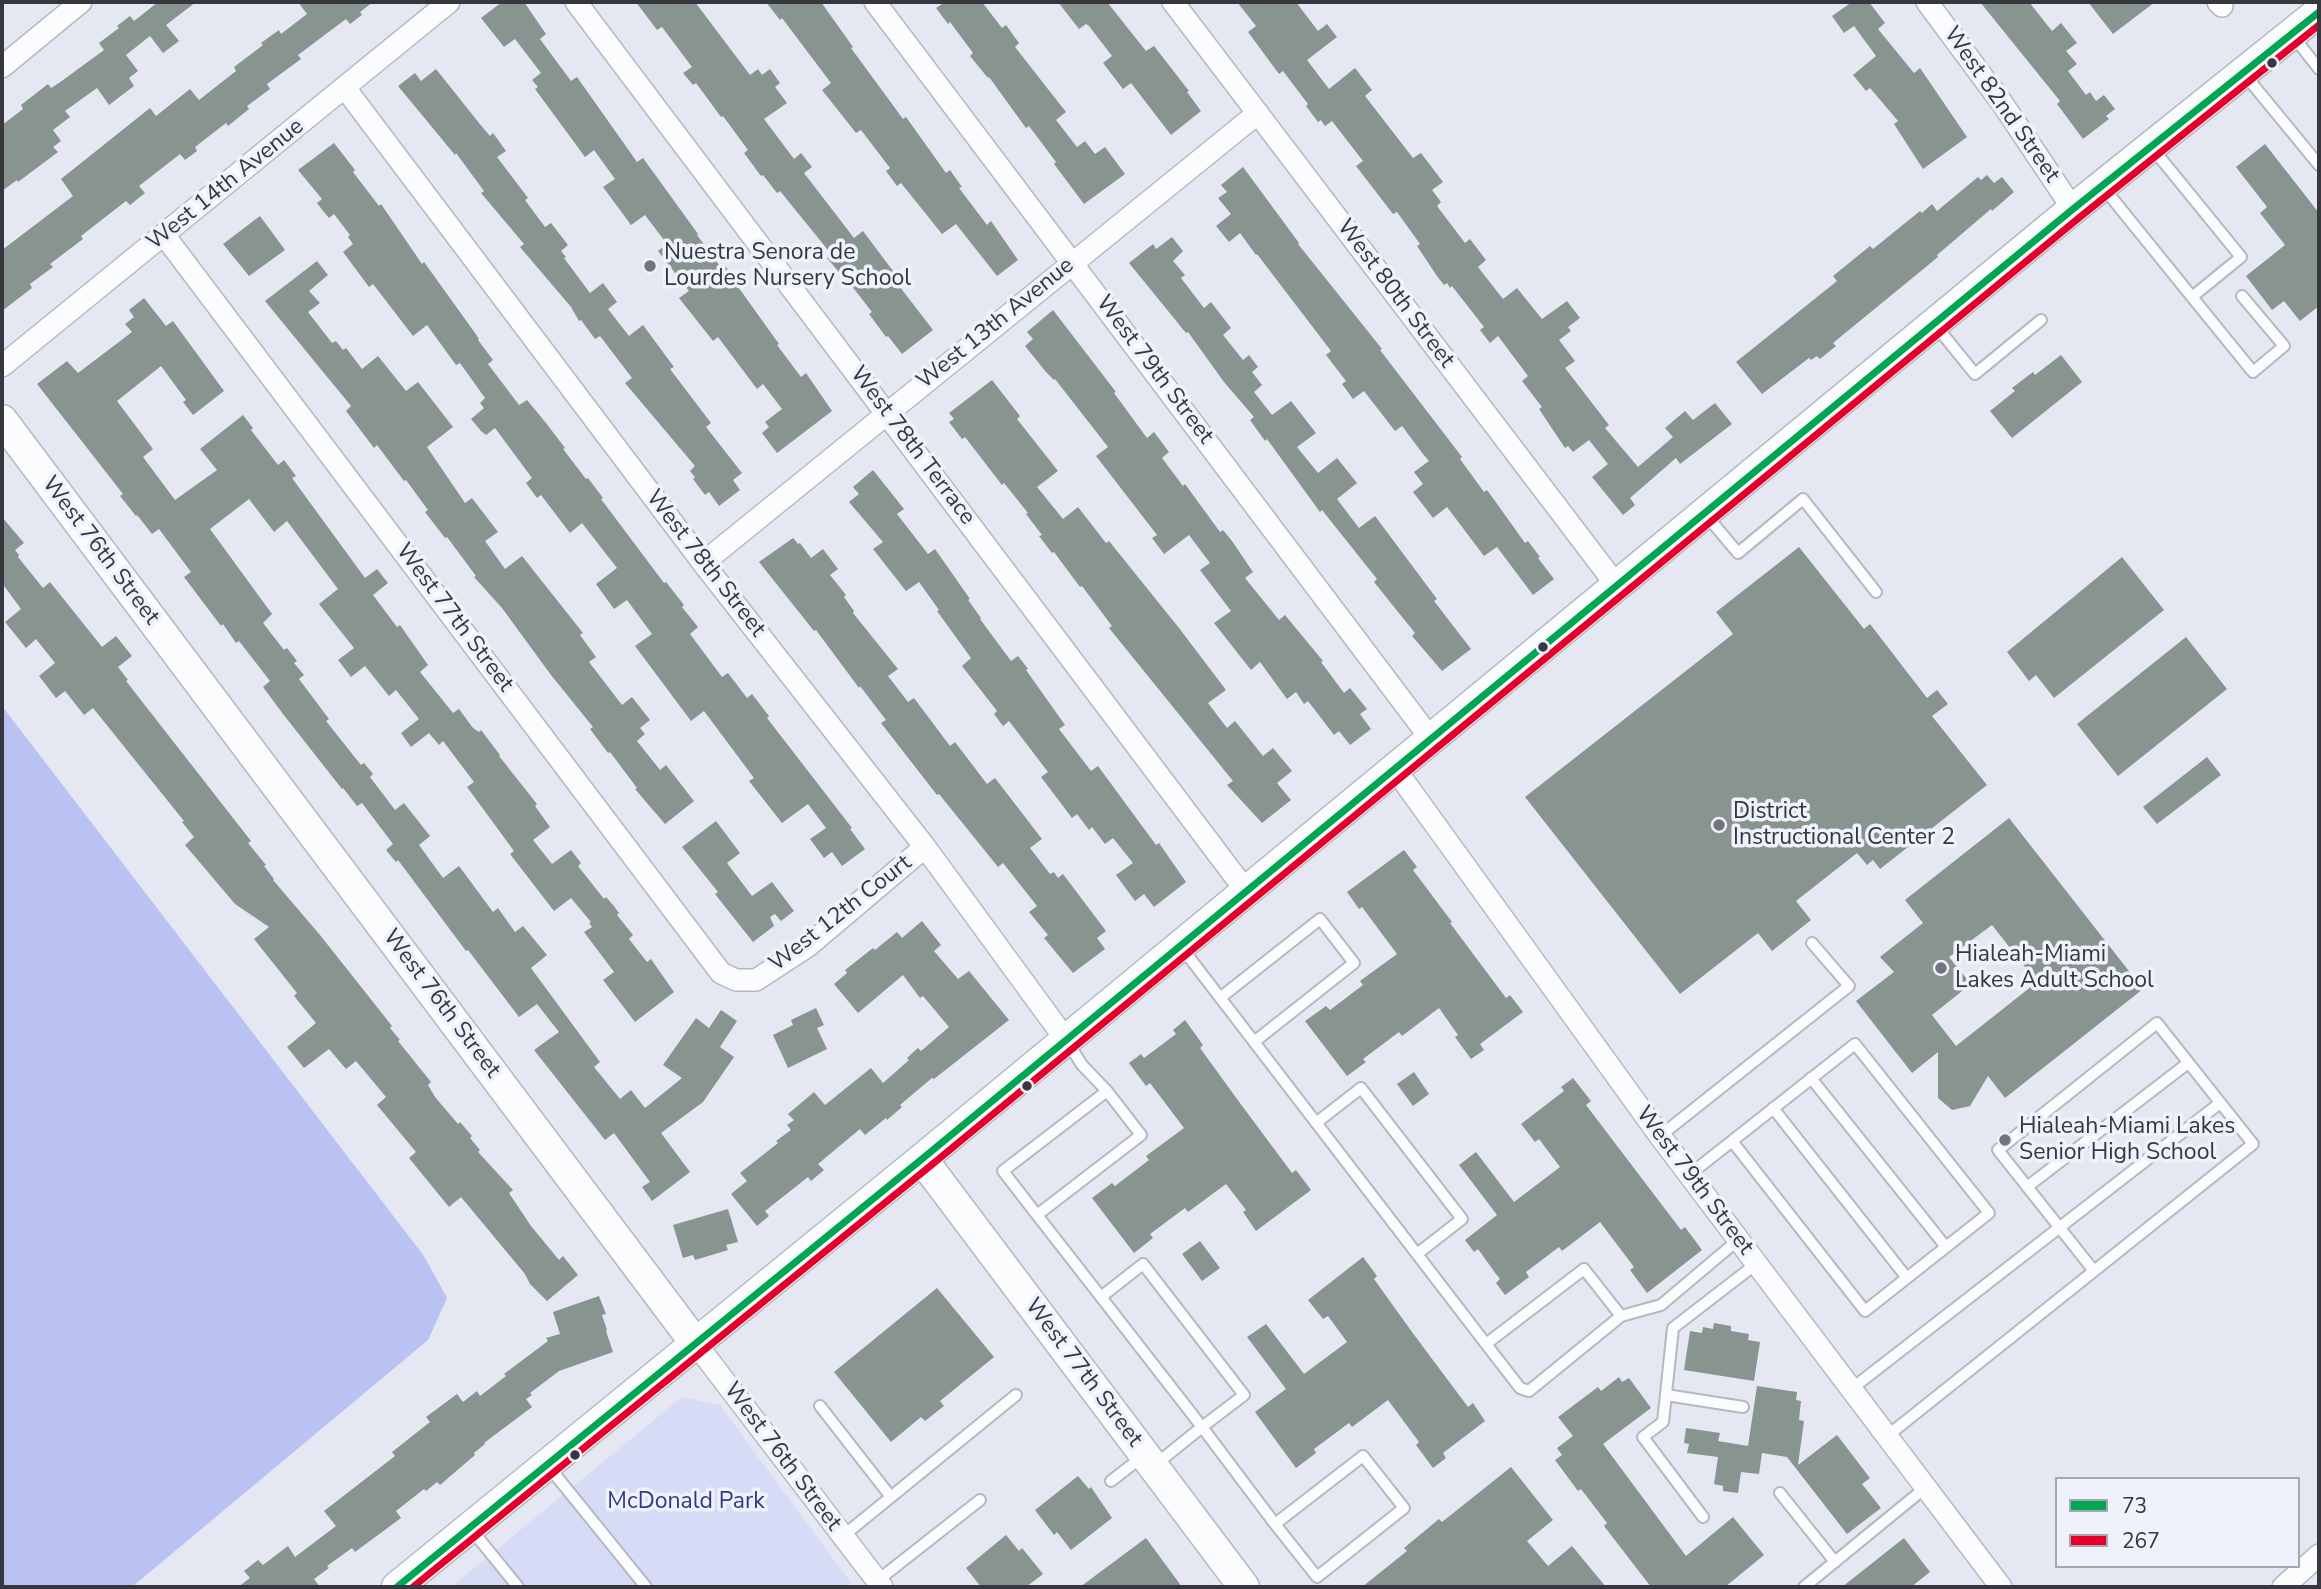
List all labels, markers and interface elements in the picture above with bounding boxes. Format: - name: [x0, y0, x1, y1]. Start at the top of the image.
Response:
- street label: West 82nd Street: [1937, 22, 2065, 188]
- unlabelled marker: [2265, 56, 2279, 70]
- street label: West 14th Avenue: [142, 113, 310, 257]
- street label: West 80th Street: [1330, 214, 1460, 374]
- place label: Nuestra Senora de Lourdes Nursery School: [664, 239, 911, 293]
- street label: West 13th Avenue: [912, 252, 1080, 396]
- marker: Nuestra Senora de Lourdes Nursery School: [642, 258, 658, 274]
- street label: West 79th Street: [1089, 290, 1219, 450]
- street label: West 78th Terrace: [843, 361, 981, 531]
- street label: West 76th Street: [35, 471, 165, 631]
- street label: West 78th Street: [639, 485, 771, 643]
- street label: West 77th Street: [389, 538, 519, 698]
- unlabelled marker: [1536, 640, 1550, 654]
- place label: District Instructional Center 2: [1733, 798, 1955, 852]
- marker: District Instructional Center 2: [1711, 817, 1727, 833]
- street label: West 12th Court: [764, 850, 918, 978]
- street label: West 76th Street: [376, 924, 506, 1084]
- place label: Hialeah-Miami Lakes Adult School: [1955, 941, 2154, 995]
- marker: Hialeah-Miami Lakes Adult School: [1933, 960, 1949, 976]
- unlabelled marker: [1020, 1079, 1034, 1093]
- street label: West 79th Street: [1629, 1101, 1759, 1261]
- place label: Hialeah-Miami Lakes Senior High School: [2019, 1113, 2235, 1167]
- marker: Hialeah-Miami Lakes Senior High School: [1997, 1132, 2013, 1148]
- street label: West 77th Street: [1018, 1293, 1148, 1453]
- street label: West 76th Street: [717, 1377, 847, 1537]
- unlabelled marker: [568, 1448, 582, 1462]
- legend: [2055, 1477, 2300, 1568]
- park label: McDonald Park: [607, 1488, 765, 1516]
- text: 73: [2122, 1492, 2147, 1520]
- text: 267: [2122, 1527, 2160, 1555]

